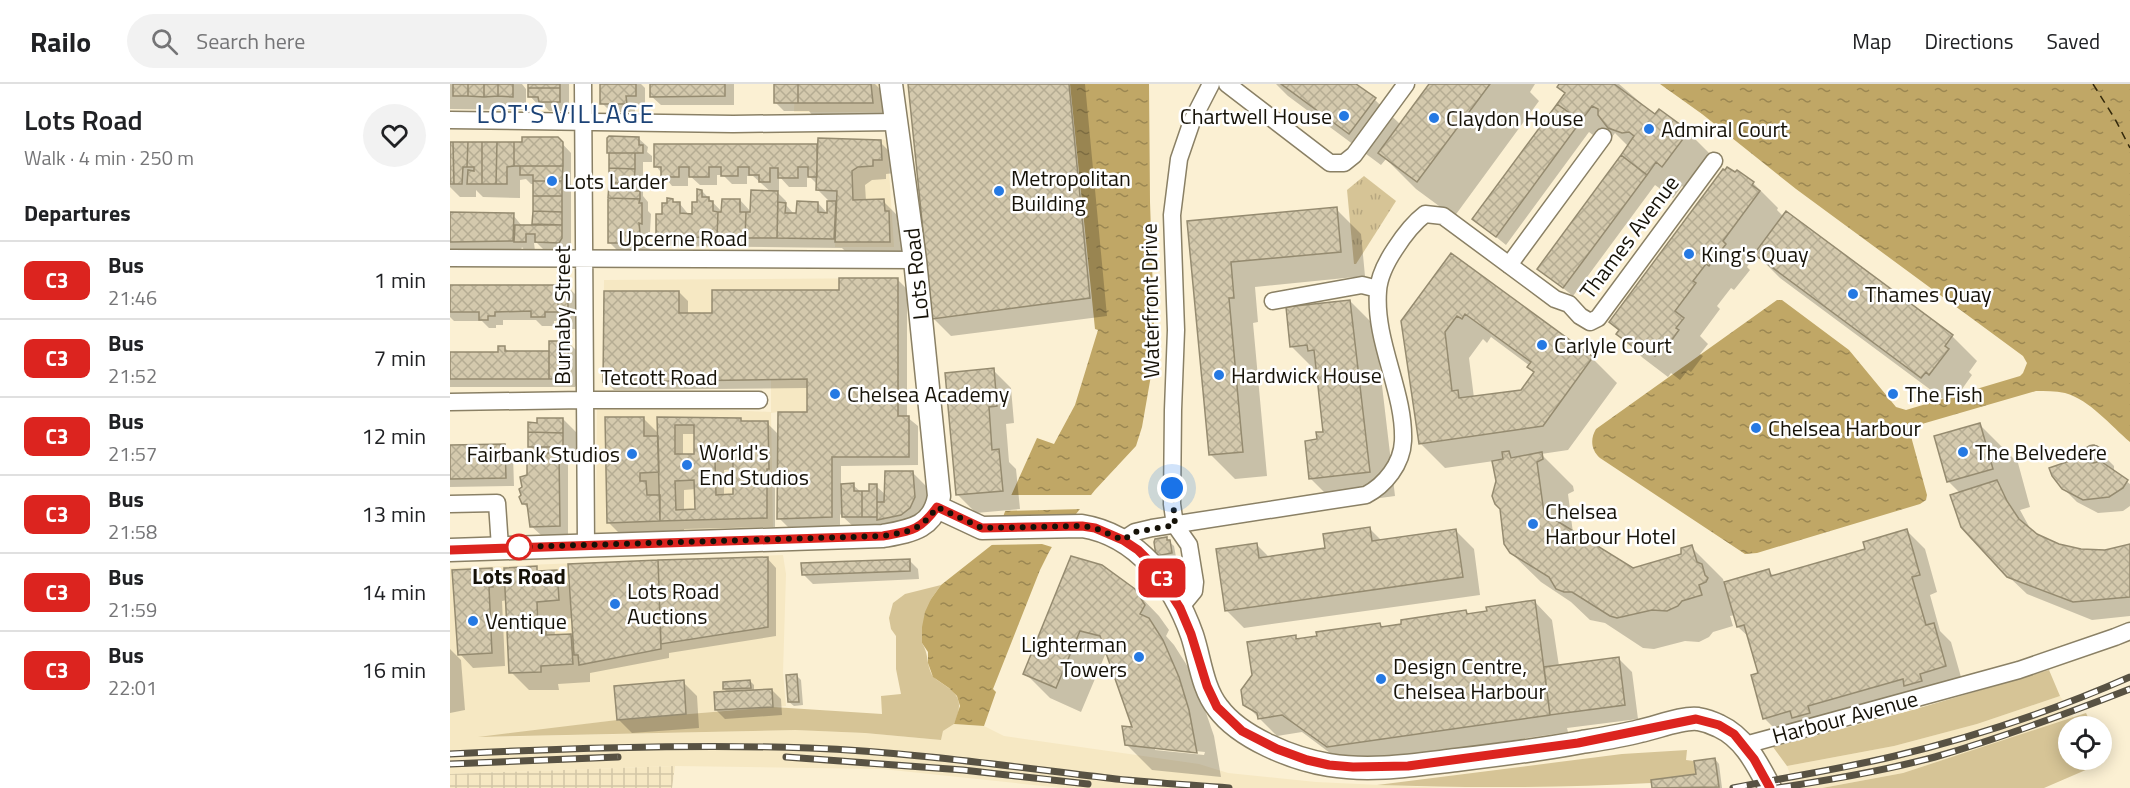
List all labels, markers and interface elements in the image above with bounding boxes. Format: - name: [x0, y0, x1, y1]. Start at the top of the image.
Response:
- search box: [127, 14, 547, 68]
- text: Railo: [30, 20, 91, 63]
- text: Search here: [196, 24, 305, 58]
- icon: search: [148, 25, 181, 58]
- text: Map: [1852, 25, 1892, 57]
- text: Directions: [1925, 25, 2014, 57]
- text: Saved: [2047, 25, 2100, 57]
- district label: LOT'S VILLAGE: [477, 94, 655, 133]
- text: Lots Road: [24, 98, 143, 141]
- place label: Chartwell House: [1180, 99, 1332, 133]
- place label: Claydon House: [1446, 101, 1584, 135]
- button: heart: [363, 104, 426, 167]
- marker: Chartwell House: [1337, 109, 1351, 123]
- marker: Claydon House: [1427, 111, 1441, 125]
- place label: Admiral Court: [1661, 112, 1788, 146]
- marker: Admiral Court: [1642, 122, 1656, 136]
- text: Walk · 4 min · 250 m: [24, 142, 194, 173]
- place label: Metropolitan Building: [1011, 161, 1131, 220]
- place label: Lots Larder: [564, 164, 668, 198]
- street label: Thames Avenue: [1571, 168, 1687, 306]
- marker: Lots Larder: [545, 174, 559, 188]
- marker: Metropolitan Building: [992, 184, 1006, 198]
- text: Departures: [24, 196, 131, 230]
- street label: Upcerne Road: [618, 221, 748, 255]
- street label: Waterfront Drive: [1132, 223, 1168, 379]
- street label: Lots Road: [894, 226, 938, 322]
- place label: King's Quay: [1701, 237, 1809, 271]
- street label: Burnaby Street: [545, 245, 579, 385]
- marker: King's Quay: [1682, 247, 1696, 261]
- text: Bus: [108, 248, 144, 282]
- text: 1 min: [374, 263, 426, 297]
- text: C3: [45, 264, 69, 296]
- place label: Thames Quay: [1865, 277, 1992, 311]
- text: 21:46: [108, 282, 157, 313]
- marker: Thames Quay: [1846, 287, 1860, 301]
- text: Bus: [108, 326, 144, 360]
- place label: Carlyle Court: [1554, 328, 1672, 362]
- marker: Carlyle Court: [1535, 338, 1549, 352]
- text: 7 min: [374, 341, 426, 375]
- text: C3: [45, 342, 69, 374]
- place label: Hardwick House: [1231, 358, 1382, 392]
- text: 21:52: [108, 360, 157, 391]
- street label: Tetcott Road: [600, 360, 718, 394]
- marker: Hardwick House: [1212, 368, 1226, 382]
- place label: Chelsea Academy: [847, 377, 1010, 411]
- place label: The Fish: [1905, 377, 1983, 411]
- marker: Chelsea Academy: [828, 387, 842, 401]
- marker: The Fish: [1886, 387, 1900, 401]
- text: Bus: [108, 404, 144, 438]
- place label: Chelsea Harbour: [1768, 411, 1922, 445]
- text: 12 min: [361, 419, 426, 453]
- text: C3: [45, 420, 69, 452]
- marker: Chelsea Harbour: [1749, 421, 1763, 435]
- place label: World's End Studios: [699, 435, 809, 494]
- place label: The Belvedere: [1975, 435, 2107, 469]
- place label: Fairbank Studios: [466, 437, 620, 471]
- text: 21:57: [108, 438, 157, 469]
- marker: The Belvedere: [1956, 445, 1970, 459]
- marker: Fairbank Studios: [625, 447, 639, 461]
- marker: World's End Studios: [680, 458, 694, 472]
- your location: [1157, 473, 1187, 503]
- text: Bus: [108, 482, 144, 516]
- place label: Chelsea Harbour Hotel: [1545, 494, 1676, 553]
- text: 13 min: [361, 497, 426, 531]
- text: C3: [45, 498, 69, 530]
- text: 21:58: [108, 516, 157, 547]
- marker: Chelsea Harbour Hotel: [1526, 517, 1540, 531]
- marker: Lots Road: [506, 534, 532, 560]
- line badge: C3: [1135, 558, 1189, 598]
- place label: Lots Road: [472, 559, 566, 593]
- text: Bus: [108, 560, 144, 594]
- text: C3: [1150, 562, 1174, 594]
- place label: Lots Road Auctions: [627, 574, 719, 633]
- text: 14 min: [361, 575, 426, 609]
- text: C3: [45, 576, 69, 608]
- text: 21:59: [108, 594, 157, 625]
- marker: Lots Road Auctions: [608, 597, 622, 611]
- place label: Ventique: [485, 604, 567, 638]
- marker: Ventique: [466, 614, 480, 628]
- place label: Lighterman Towers: [1021, 627, 1127, 686]
- text: Bus: [108, 638, 144, 672]
- place label: Design Centre, Chelsea Harbour: [1393, 649, 1547, 708]
- marker: Lighterman Towers: [1132, 650, 1146, 664]
- text: 16 min: [361, 653, 426, 687]
- text: C3: [45, 654, 69, 686]
- text: 22:01: [108, 672, 157, 703]
- marker: Design Centre, Chelsea Harbour: [1374, 672, 1388, 686]
- street label: Harbour Avenue: [1768, 681, 1922, 753]
- map controls: [2058, 716, 2112, 770]
- button: locate: [2058, 716, 2112, 770]

